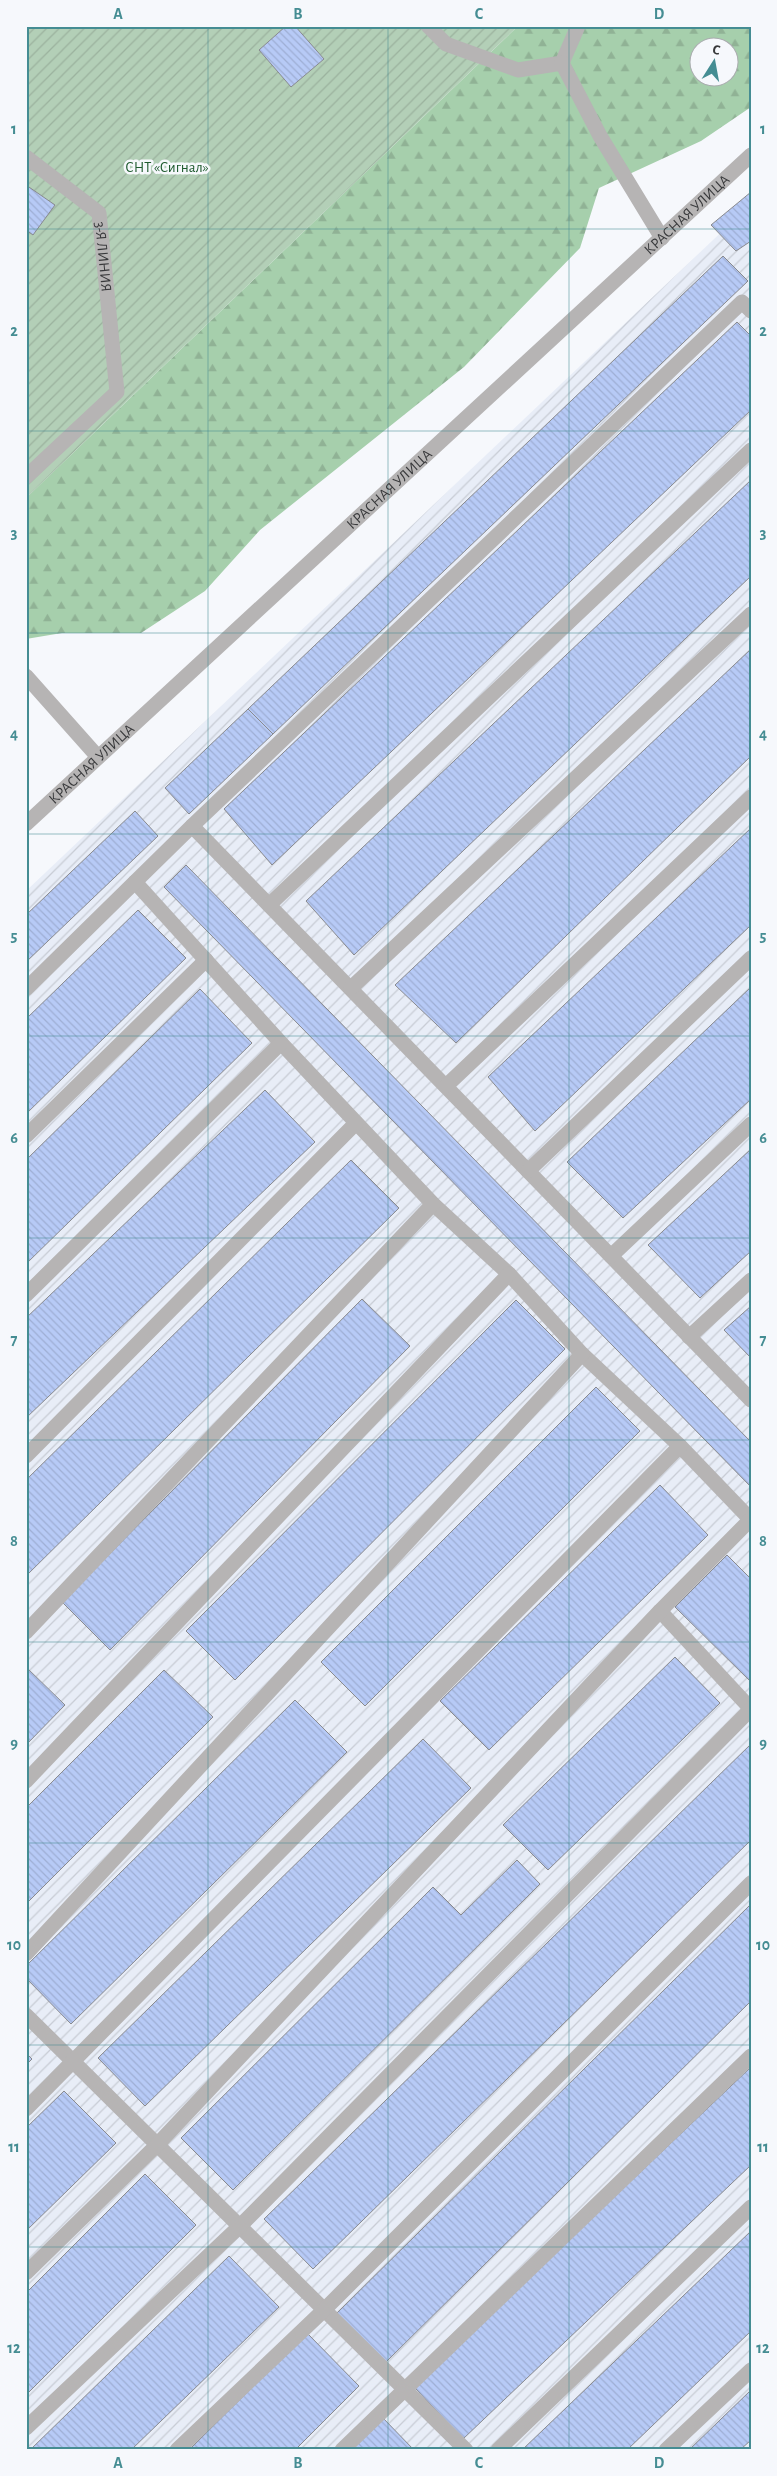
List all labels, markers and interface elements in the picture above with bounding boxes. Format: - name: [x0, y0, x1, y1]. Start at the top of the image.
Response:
- text: A: [113, 6, 123, 22]
- text: B: [293, 6, 303, 22]
- text: C: [475, 6, 484, 22]
- text: D: [654, 6, 665, 22]
- north arrow: [690, 38, 740, 88]
- text: С: [711, 43, 722, 58]
- text: 1: [11, 121, 17, 137]
- text: 1: [760, 121, 766, 137]
- park label: СНТ «Сигнал»: [125, 160, 209, 175]
- street label: КРАСНАЯ УЛИЦА: [641, 172, 733, 258]
- street label: 3-Я ЛИНИЯ: [92, 221, 114, 293]
- text: 2: [10, 323, 18, 339]
- text: 2: [759, 323, 767, 339]
- street label: КРАСНАЯ УЛИЦА: [344, 446, 435, 532]
- text: 3: [11, 525, 18, 541]
- text: 3: [760, 525, 767, 541]
- street label: КРАСНАЯ УЛИЦА: [46, 721, 137, 807]
- text: 4: [10, 726, 18, 742]
- text: 4: [759, 726, 767, 742]
- text: 5: [11, 928, 18, 944]
- text: 5: [760, 928, 767, 944]
- text: 6: [10, 1130, 18, 1146]
- text: 6: [759, 1130, 767, 1146]
- text: 7: [11, 1332, 18, 1348]
- text: 7: [760, 1332, 767, 1348]
- text: 8: [10, 1533, 18, 1549]
- text: 8: [759, 1533, 767, 1549]
- text: 9: [10, 1735, 18, 1751]
- text: 9: [759, 1735, 767, 1751]
- text: 10: [7, 1937, 21, 1953]
- text: 10: [756, 1937, 770, 1953]
- text: 11: [8, 2139, 20, 2155]
- text: 11: [757, 2139, 769, 2155]
- text: 12: [7, 2340, 21, 2356]
- text: 12: [756, 2340, 770, 2356]
- text: A: [113, 2455, 123, 2471]
- text: B: [293, 2455, 303, 2471]
- text: C: [475, 2455, 484, 2471]
- text: D: [654, 2455, 665, 2471]

